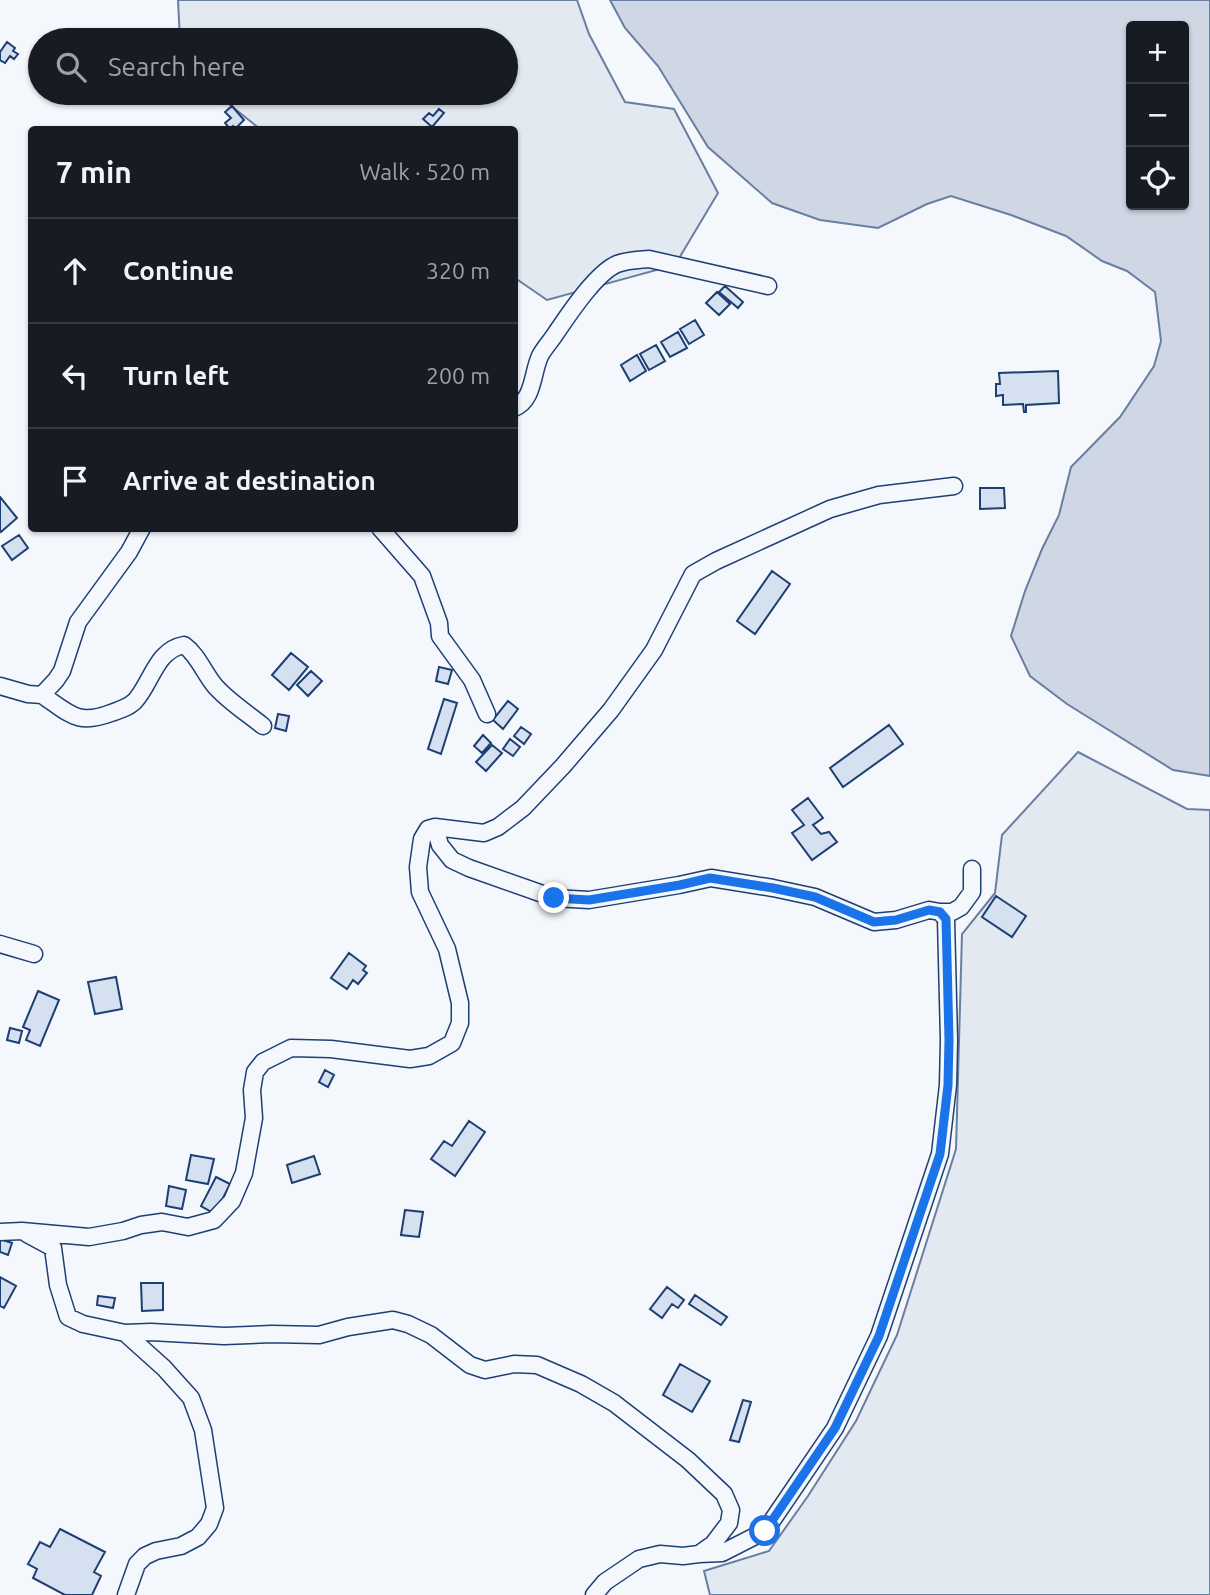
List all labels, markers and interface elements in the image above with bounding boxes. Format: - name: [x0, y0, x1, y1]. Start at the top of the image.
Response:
- map controls: [1126, 21, 1189, 210]
- button: +: [1126, 21, 1189, 84]
- search box: [28, 28, 518, 105]
- icon: search: [52, 48, 90, 86]
- text: Search here: [108, 52, 245, 81]
- button: −: [1126, 84, 1189, 147]
- button: locate: [1126, 147, 1189, 210]
- text: 7 min: [56, 155, 132, 189]
- text: Walk · 520 m: [359, 159, 490, 184]
- icon: ahead: [56, 252, 94, 290]
- text: Continue: [123, 256, 234, 285]
- text: 320 m: [426, 258, 490, 283]
- icon: left: [56, 357, 94, 395]
- text: Turn left: [123, 361, 229, 390]
- text: 200 m: [426, 363, 490, 388]
- icon: arrive: [56, 462, 94, 500]
- text: Arrive at destination: [123, 466, 376, 495]
- route end: [538, 882, 569, 913]
- route start: [749, 1515, 780, 1546]

